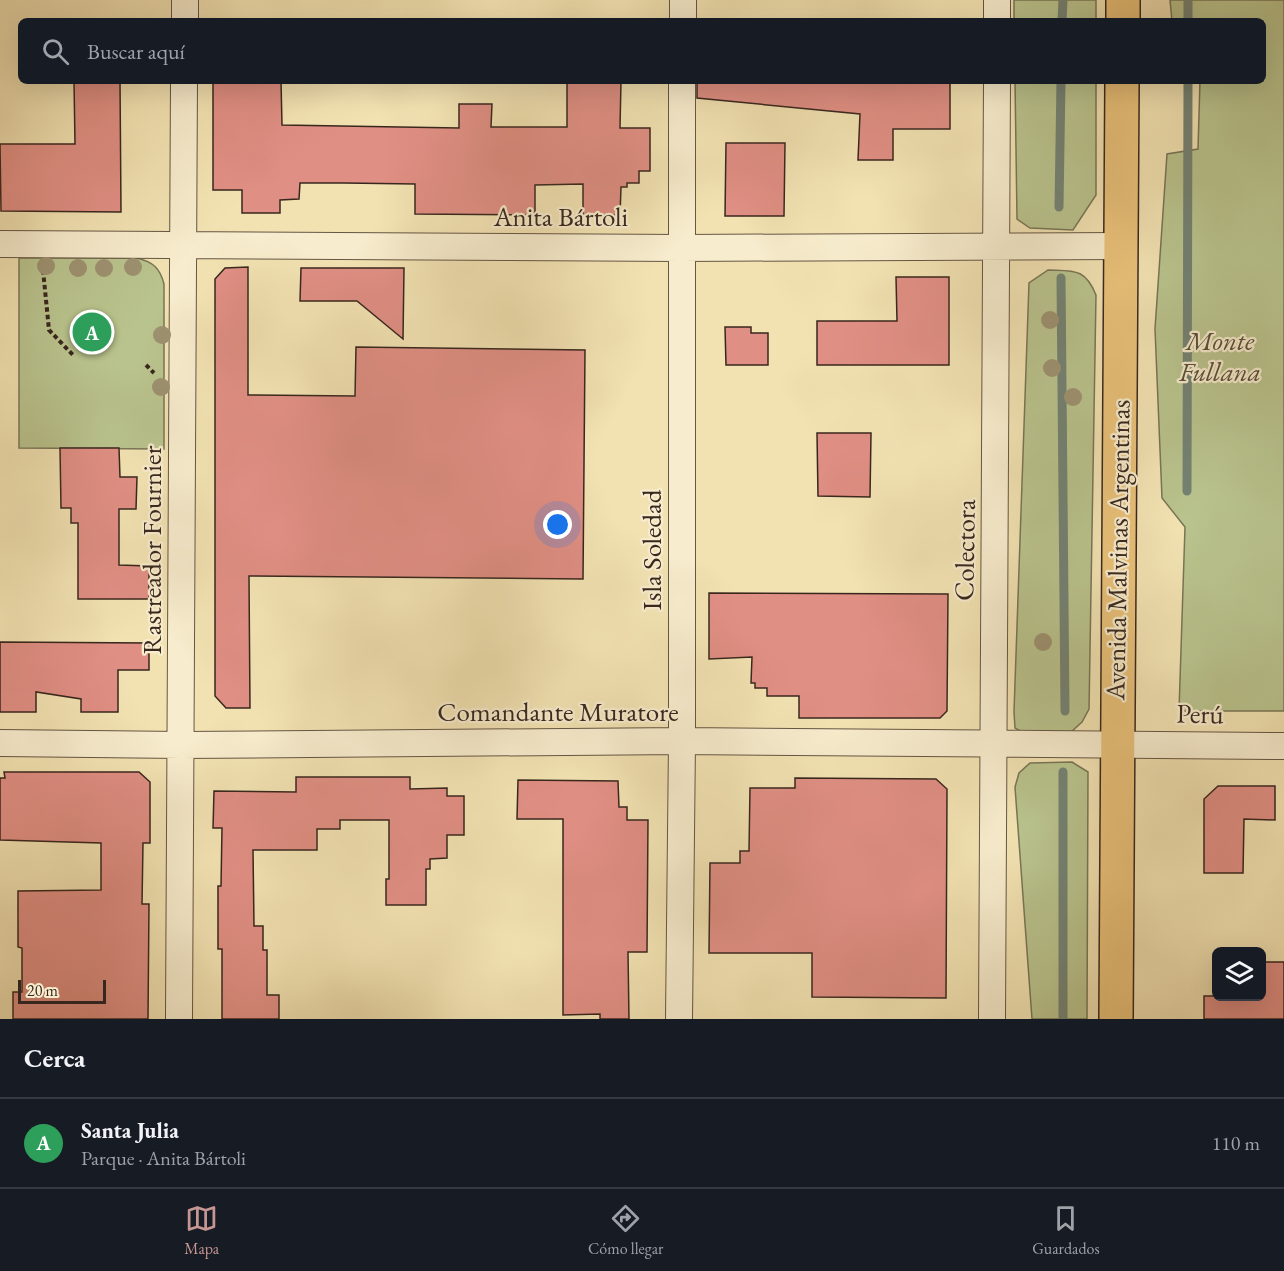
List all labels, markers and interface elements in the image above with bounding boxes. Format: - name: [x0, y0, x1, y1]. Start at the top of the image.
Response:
- search box: [18, 18, 1266, 84]
- icon: search: [39, 35, 72, 68]
- text: Buscar aquí: [87, 37, 185, 66]
- street label: Anita Bártoli: [493, 199, 629, 234]
- pin: A: [72, 310, 112, 354]
- park label: Monte Fullana: [1178, 323, 1261, 389]
- street label: Avenida Malvinas Argentinas: [1097, 399, 1138, 702]
- street label: Rastreador Fournier: [134, 445, 169, 655]
- street label: Isla Soledad: [634, 489, 669, 610]
- street label: Colectora: [946, 499, 983, 601]
- your location: [543, 510, 572, 539]
- street label: Comandante Muratore: [437, 694, 679, 729]
- street label: Perú: [1176, 696, 1224, 731]
- map controls: [1212, 947, 1266, 1001]
- button: layers: [1212, 947, 1266, 1001]
- scale bar: [18, 977, 106, 1004]
- text: 20 m: [27, 980, 58, 1001]
- text: Cerca: [24, 1041, 85, 1075]
- text: Santa Julia: [81, 1116, 179, 1145]
- text: A: [36, 1130, 51, 1156]
- text: 110 m: [1212, 1130, 1260, 1156]
- text: Parque · Anita Bártoli: [81, 1145, 246, 1171]
- tab: Mapa: [184, 1202, 219, 1259]
- tab: Cómo llegar: [588, 1202, 663, 1259]
- tab: Guardados: [1032, 1202, 1100, 1259]

